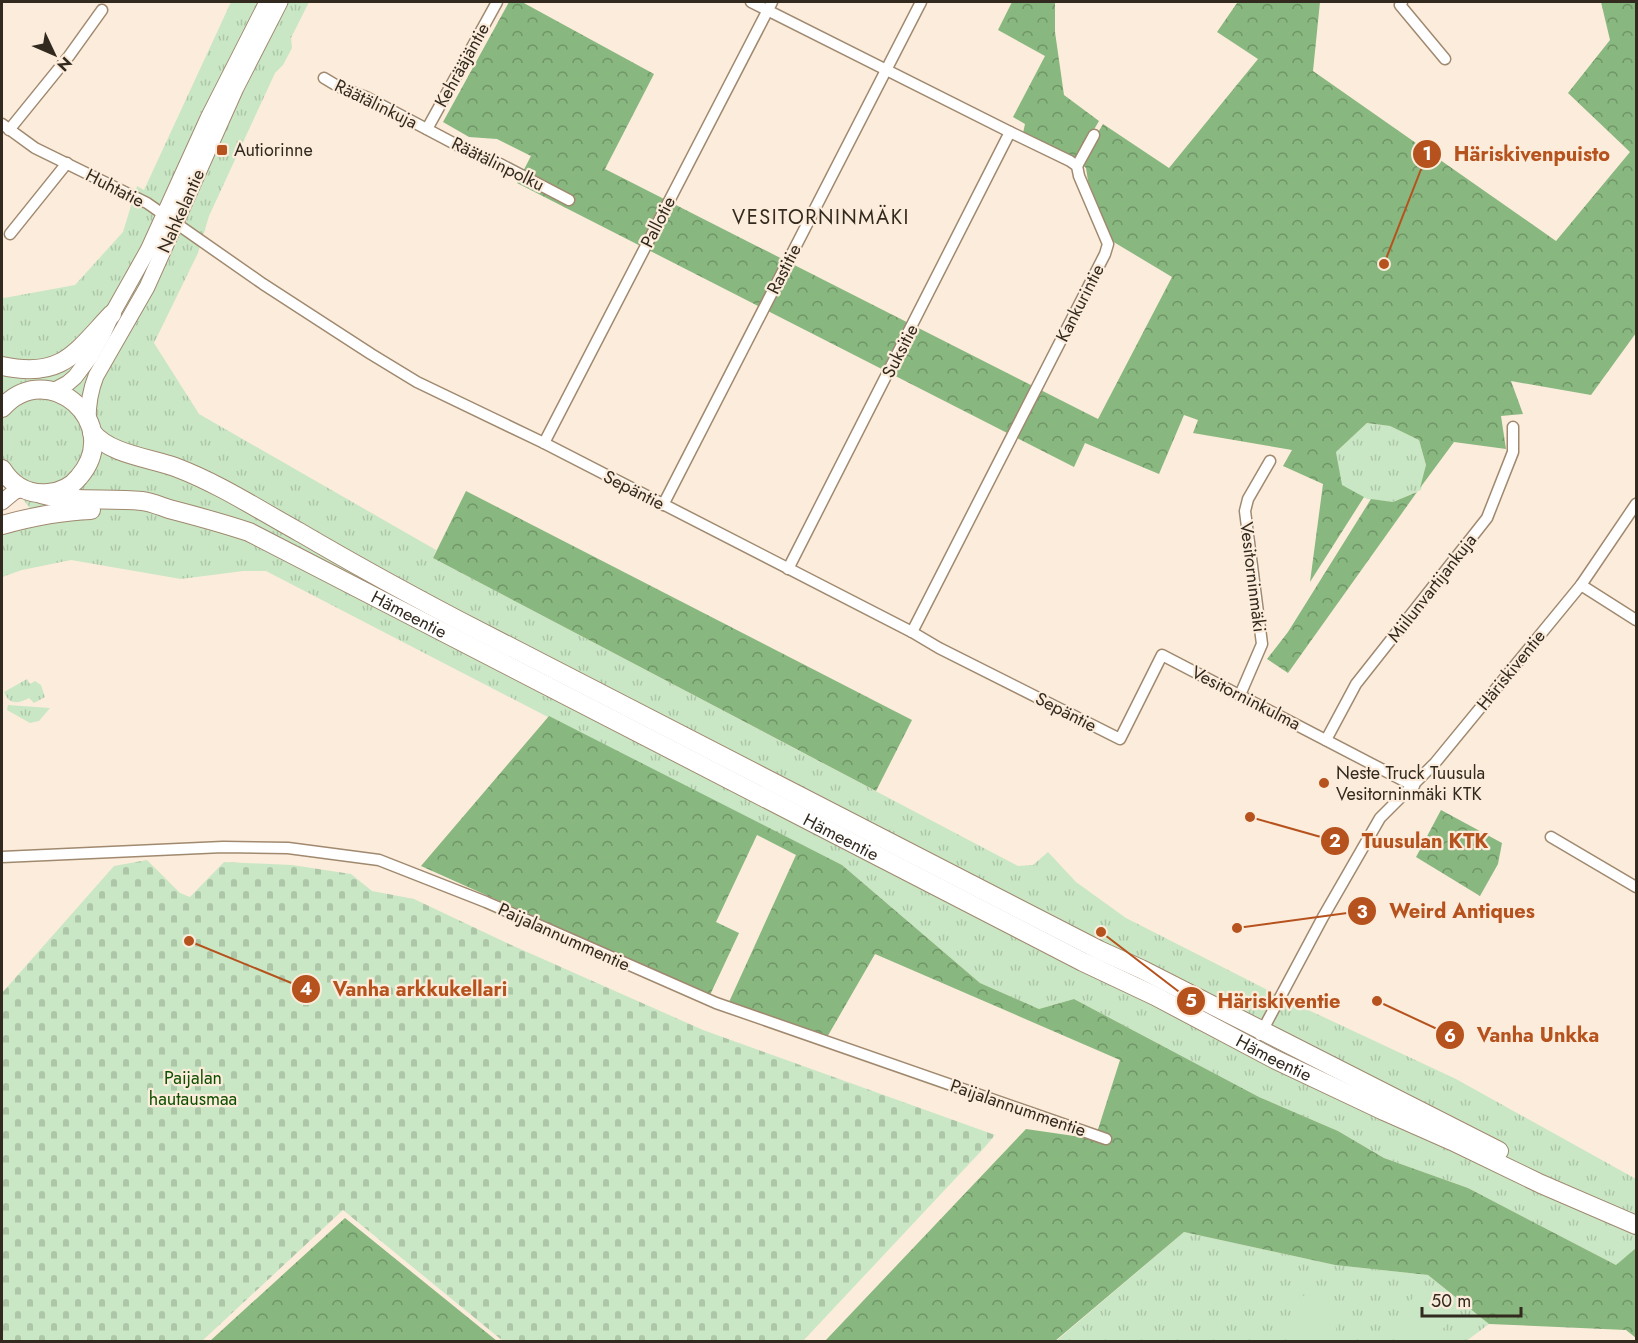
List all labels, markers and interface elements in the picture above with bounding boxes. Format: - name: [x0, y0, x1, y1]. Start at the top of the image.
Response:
- street label: Kehrääjäntie: [428, 18, 496, 112]
- north arrow: [24, 24, 84, 84]
- text: N: [52, 52, 77, 77]
- street label: Räätälinkuja: [330, 73, 422, 135]
- street label: Räätälinpolku: [447, 130, 549, 198]
- callout: Häriskivenpuisto: [1412, 135, 1622, 173]
- place label: Autiorinne: [234, 137, 313, 163]
- text: Häriskivenpuisto: [1454, 140, 1610, 169]
- text: 1: [1422, 141, 1432, 167]
- marker: Autiorinne: [215, 143, 229, 157]
- street label: Huhtatie: [81, 162, 149, 214]
- street label: Nahkelantie: [151, 165, 211, 257]
- street label: Pallotie: [634, 192, 682, 252]
- district label: VESITORNINMÄKI: [732, 203, 910, 232]
- street label: Rastitie: [760, 239, 808, 299]
- street label: Kankurintie: [1049, 260, 1111, 346]
- street label: Suksitie: [875, 320, 925, 382]
- street label: Sepäntie: [599, 463, 669, 517]
- street label: Vesitorninmäki: [1233, 520, 1273, 634]
- street label: Miilunvartijankuja: [1381, 528, 1483, 648]
- street label: Hämeentie: [367, 584, 451, 645]
- street label: Häriskiventie: [1470, 624, 1552, 716]
- street label: Vesitorninkulma: [1187, 659, 1305, 737]
- street label: Sepäntie: [1031, 685, 1101, 739]
- place label: Neste Truck Tuusula Vesitorninmäki KTK: [1336, 760, 1485, 807]
- marker: Neste Truck Tuusula Vesitorninmäki KTK: [1317, 776, 1331, 790]
- street label: Hämeentie: [799, 807, 883, 868]
- callout: Tuusulan KTK: [1320, 822, 1501, 860]
- text: Tuusulan KTK: [1362, 827, 1488, 856]
- text: 2: [1329, 828, 1341, 854]
- callout: Weird Antiques: [1347, 892, 1546, 930]
- street label: Paijalannummentie: [494, 896, 634, 978]
- text: Weird Antiques: [1389, 897, 1535, 926]
- text: 3: [1356, 899, 1368, 925]
- callout: Vanha arkkukellari: [291, 970, 519, 1008]
- text: Vanha arkkukellari: [332, 975, 507, 1004]
- text: 4: [300, 976, 312, 1002]
- callout: Häriskiventie: [1176, 982, 1353, 1020]
- text: Häriskiventie: [1217, 987, 1341, 1016]
- text: 5: [1185, 988, 1197, 1014]
- callout: Vanha Unkka: [1435, 1016, 1612, 1054]
- text: Vanha Unkka: [1476, 1021, 1599, 1050]
- text: 6: [1444, 1023, 1456, 1049]
- street label: Hämeentie: [1231, 1028, 1316, 1088]
- park label: Paijalan hautausmaa: [149, 1065, 237, 1112]
- street label: Paijalannummentie: [947, 1073, 1089, 1143]
- scale bar: [1422, 1280, 1521, 1318]
- text: 50 m: [1431, 1288, 1471, 1314]

